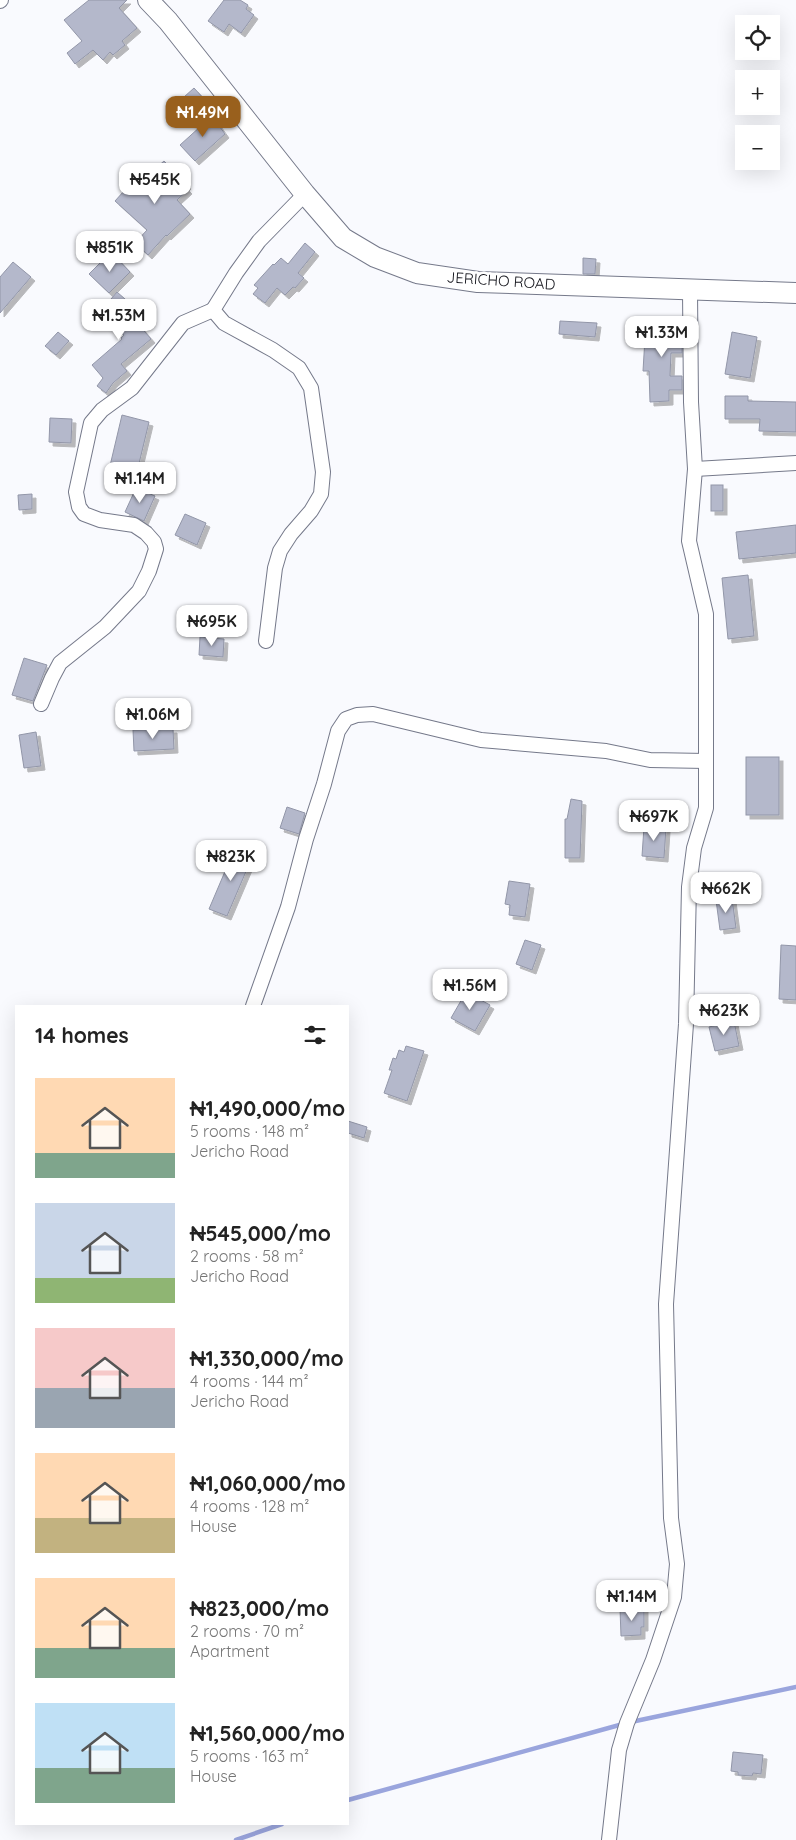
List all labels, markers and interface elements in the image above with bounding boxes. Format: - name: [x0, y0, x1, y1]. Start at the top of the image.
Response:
- map controls: [735, 15, 780, 170]
- button: locate: [735, 15, 780, 60]
- button: +: [735, 70, 780, 115]
- pin: ₦1.49M: [162, 96, 244, 138]
- text: ₦1.49M: [177, 102, 229, 122]
- button: −: [735, 125, 780, 170]
- pin: ₦545K: [120, 162, 190, 205]
- text: ₦545K: [130, 169, 180, 189]
- pin: ₦851K: [75, 230, 145, 273]
- text: ₦851K: [87, 237, 133, 257]
- street label: JERICHO ROAD: [446, 267, 556, 294]
- pin: ₦1.53M: [78, 298, 160, 341]
- text: ₦1.53M: [93, 305, 145, 325]
- pin: ₦1.33M: [621, 316, 703, 358]
- text: ₦1.33M: [636, 322, 688, 342]
- pin: ₦1.14M: [99, 462, 181, 504]
- text: ₦1.14M: [115, 468, 165, 488]
- pin: ₦695K: [177, 604, 247, 647]
- text: ₦695K: [187, 611, 237, 631]
- pin: ₦1.06M: [112, 698, 194, 740]
- text: ₦1.06M: [126, 704, 180, 724]
- pin: ₦697K: [619, 800, 689, 842]
- text: ₦697K: [630, 806, 678, 826]
- pin: ₦823K: [196, 840, 266, 882]
- text: ₦823K: [207, 846, 255, 866]
- pin: ₦662K: [691, 872, 761, 914]
- text: ₦662K: [701, 878, 751, 898]
- pin: ₦1.56M: [429, 968, 511, 1011]
- text: ₦1.56M: [443, 975, 497, 995]
- pin: ₦623K: [689, 994, 759, 1036]
- text: ₦623K: [700, 1000, 748, 1020]
- icon: filters: [301, 1021, 329, 1049]
- text: 14 homes: [35, 1022, 129, 1048]
- text: ₦1,490,000/mo: [190, 1095, 345, 1121]
- icon: home: [75, 1098, 135, 1158]
- text: 5 rooms · 148 m²: [190, 1121, 309, 1141]
- text: Jericho Road: [190, 1141, 289, 1161]
- text: ₦545,000/mo: [190, 1220, 331, 1246]
- icon: home: [75, 1223, 135, 1283]
- text: 2 rooms · 58 m²: [190, 1246, 304, 1266]
- text: Jericho Road: [190, 1266, 289, 1286]
- text: ₦1,330,000/mo: [190, 1345, 344, 1371]
- icon: home: [75, 1348, 135, 1408]
- text: 4 rooms · 144 m²: [190, 1371, 308, 1391]
- text: Jericho Road: [190, 1391, 289, 1411]
- text: ₦1,060,000/mo: [190, 1470, 346, 1496]
- icon: home: [75, 1473, 135, 1533]
- text: 4 rooms · 128 m²: [190, 1496, 309, 1516]
- text: House: [190, 1516, 237, 1536]
- pin: ₦1.14M: [591, 1580, 673, 1622]
- text: ₦1.14M: [607, 1586, 657, 1606]
- text: ₦823,000/mo: [190, 1595, 329, 1621]
- icon: home: [75, 1598, 135, 1658]
- text: 2 rooms · 70 m²: [190, 1621, 304, 1641]
- text: Apartment: [190, 1641, 270, 1661]
- text: ₦1,560,000/mo: [190, 1720, 345, 1746]
- icon: home: [75, 1723, 135, 1783]
- text: 5 rooms · 163 m²: [190, 1746, 309, 1766]
- text: House: [190, 1766, 237, 1786]

